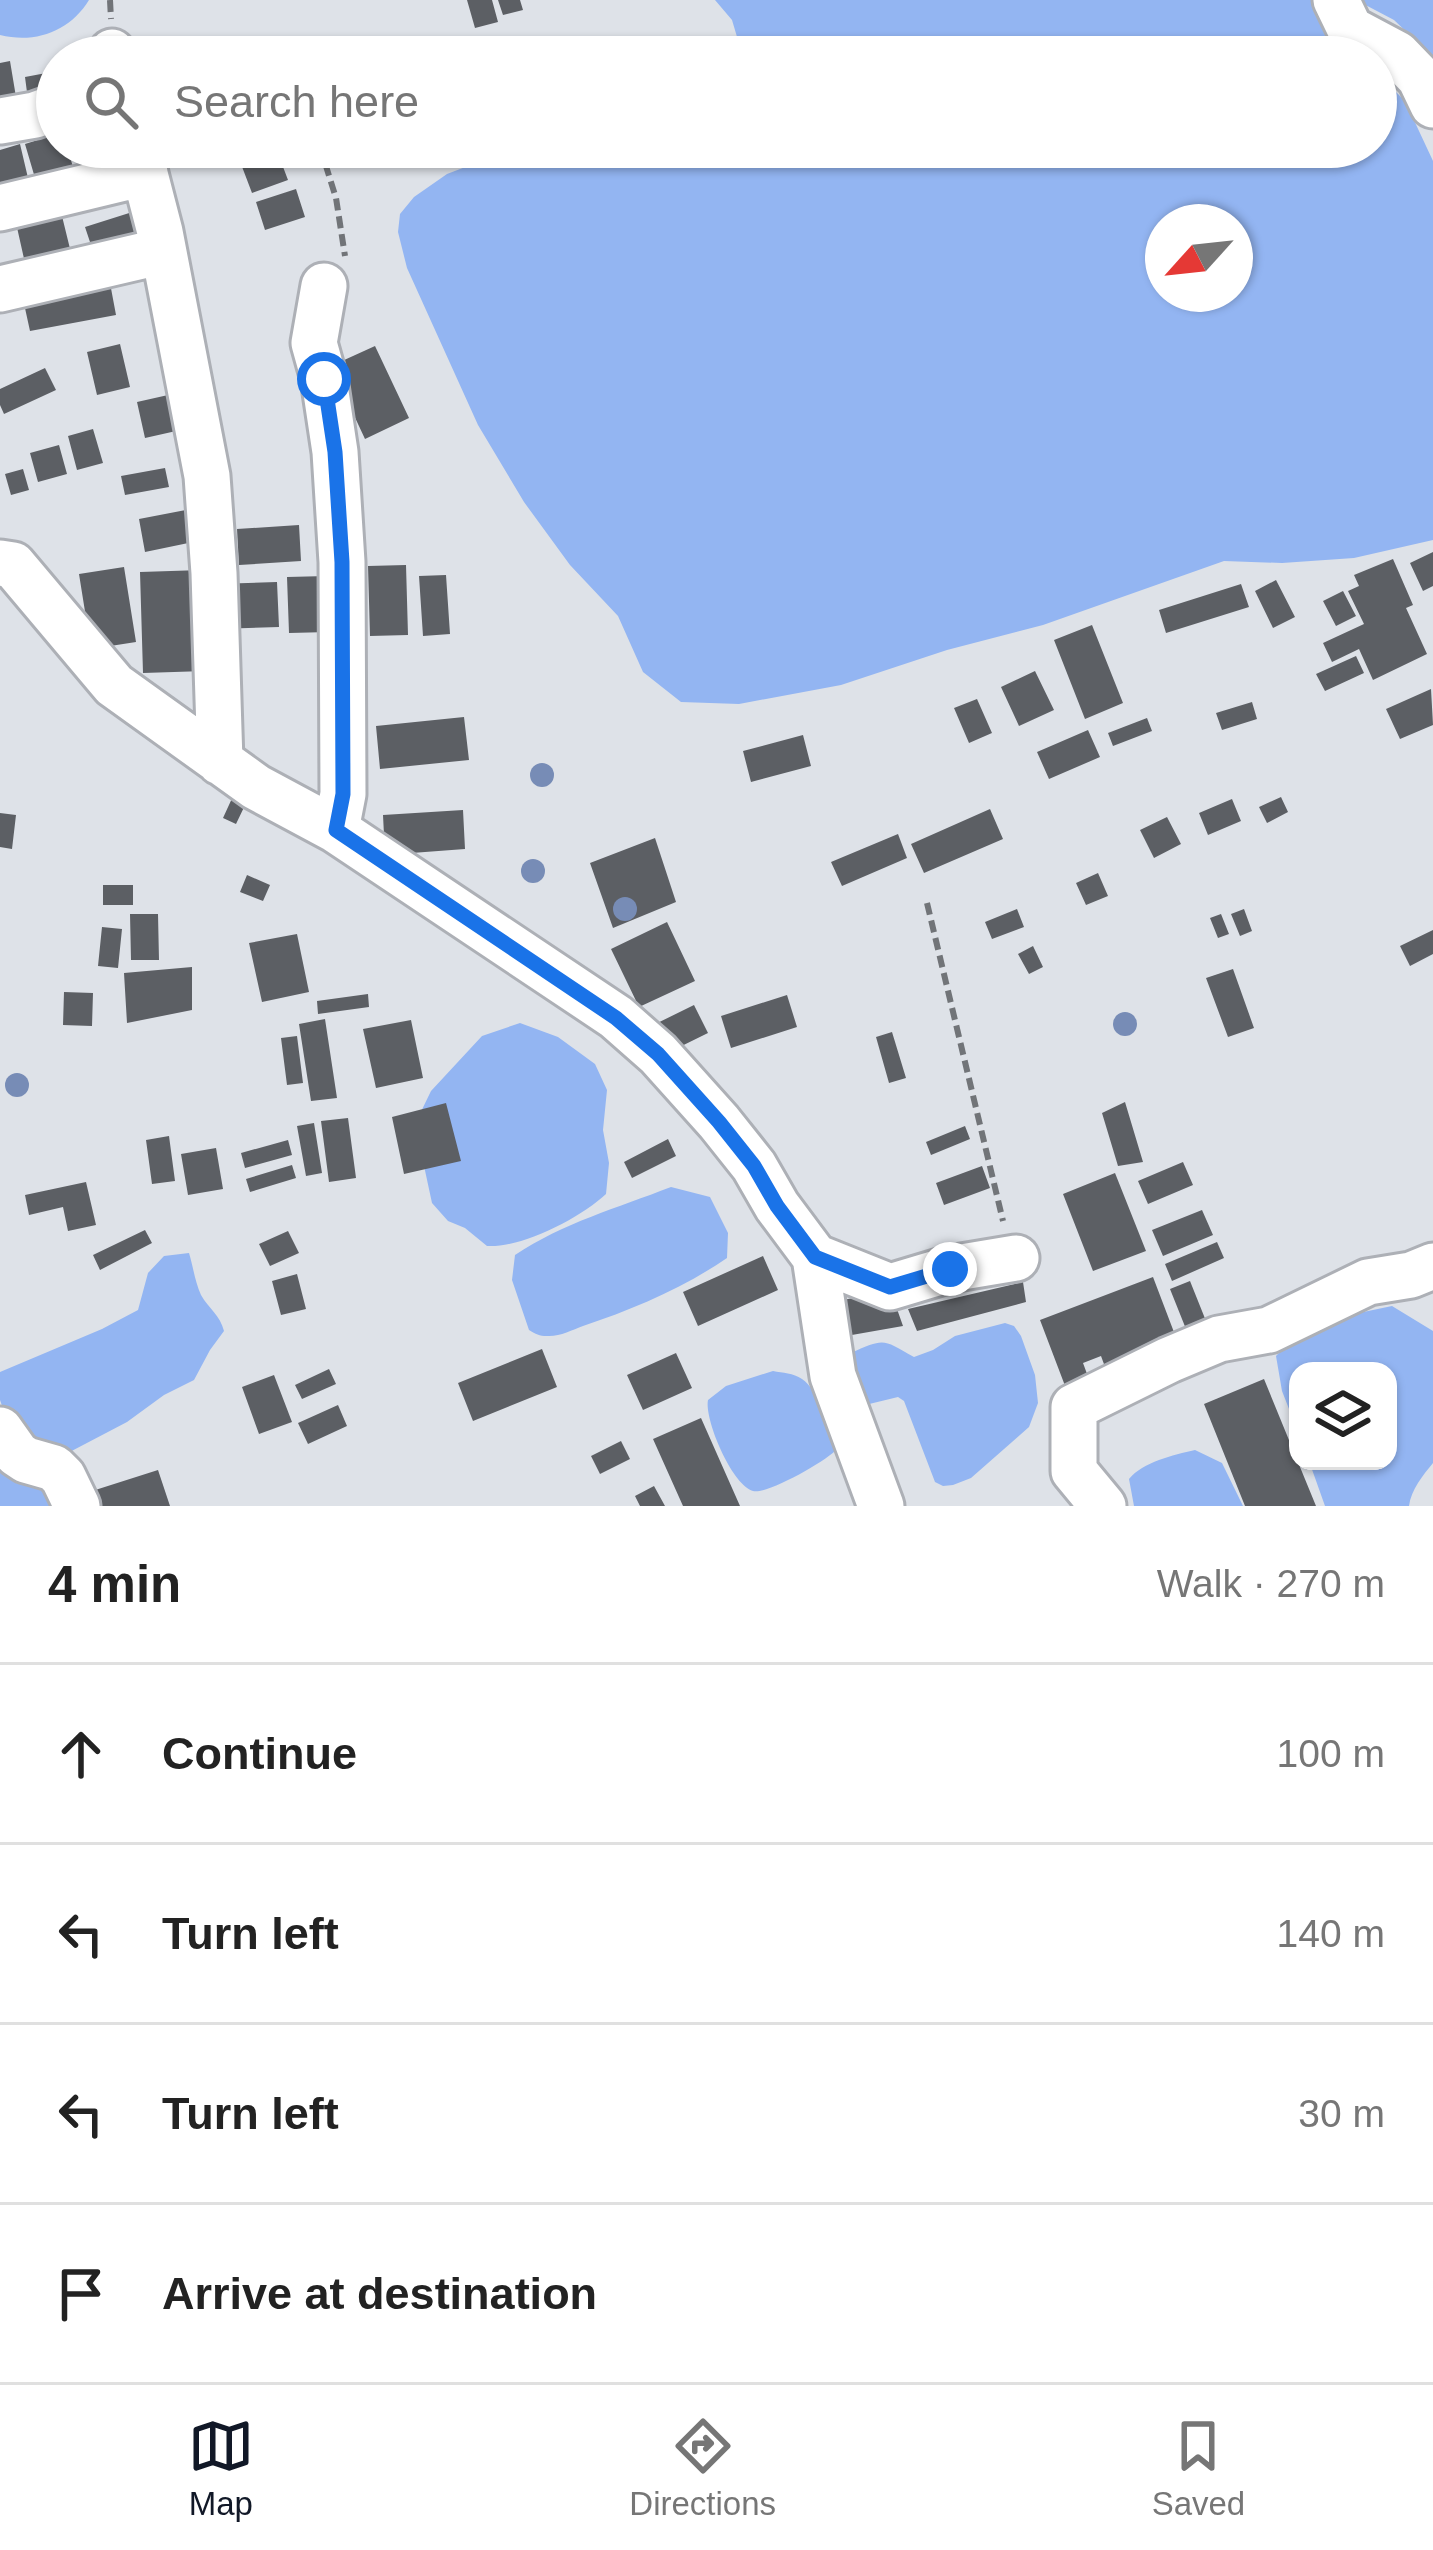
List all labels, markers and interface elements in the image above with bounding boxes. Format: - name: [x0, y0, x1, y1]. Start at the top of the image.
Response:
- search box: [36, 36, 1397, 168]
- icon: search: [78, 69, 144, 135]
- text: Search here: [174, 76, 419, 127]
- north arrow: [1145, 204, 1253, 312]
- route start: [297, 352, 351, 406]
- route end: [923, 1242, 977, 1296]
- map controls: [1289, 1362, 1397, 1470]
- button: layers: [1289, 1362, 1397, 1470]
- text: 4 min: [48, 1556, 181, 1613]
- text: Walk · 270 m: [1157, 1562, 1385, 1605]
- icon: ahead: [48, 1721, 114, 1787]
- text: Continue: [162, 1728, 357, 1779]
- text: 100 m: [1277, 1732, 1385, 1775]
- icon: left: [48, 1901, 114, 1967]
- text: Turn left: [162, 1908, 339, 1959]
- text: 140 m: [1277, 1912, 1385, 1955]
- icon: left: [48, 2081, 114, 2147]
- text: Turn left: [162, 2088, 339, 2139]
- text: 30 m: [1298, 2092, 1385, 2135]
- icon: arrive: [48, 2261, 114, 2327]
- text: Arrive at destination: [162, 2268, 597, 2319]
- tab: Map: [188, 2413, 254, 2523]
- tab: Directions: [629, 2413, 776, 2523]
- tab: Saved: [1152, 2413, 1245, 2523]

